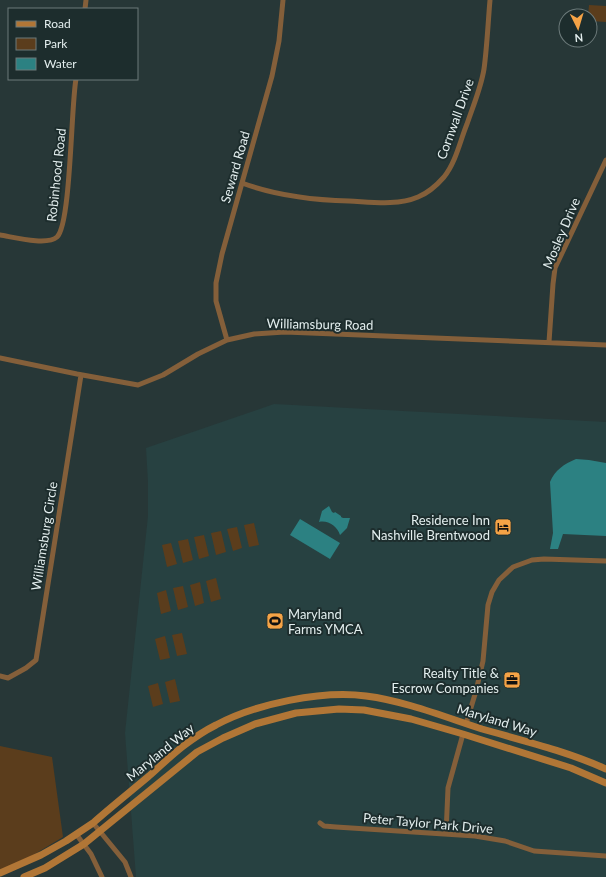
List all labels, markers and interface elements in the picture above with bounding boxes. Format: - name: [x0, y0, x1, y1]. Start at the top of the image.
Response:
- legend: [8, 8, 138, 80]
- north arrow: [558, 8, 598, 48]
- text: Road: [44, 16, 71, 31]
- text: N: [574, 32, 584, 45]
- text: Park: [44, 36, 68, 51]
- text: Water: [44, 56, 77, 71]
- street label: Cornwall Drive: [433, 76, 477, 162]
- street label: Robinhood Road: [43, 127, 69, 223]
- street label: Seward Road: [217, 129, 253, 205]
- street label: Mosley Drive: [539, 195, 583, 271]
- street label: Williamsburg Road: [267, 315, 373, 333]
- street label: Williamsburg Circle: [27, 480, 61, 592]
- place label: Residence Inn Nashville Brentwood: [371, 512, 490, 543]
- hotel icon: Residence Inn Nashville Brentwood: [493, 517, 513, 537]
- place label: Maryland Farms YMCA: [288, 606, 363, 637]
- sports icon: Maryland Farms YMCA: [265, 611, 285, 631]
- place label: Realty Title & Escrow Companies: [392, 665, 500, 696]
- office icon: Realty Title & Escrow Companies: [502, 670, 522, 690]
- street label: Maryland Way: [455, 700, 539, 740]
- street label: Maryland Way: [123, 720, 197, 784]
- street label: Peter Taylor Park Drive: [362, 809, 494, 837]

